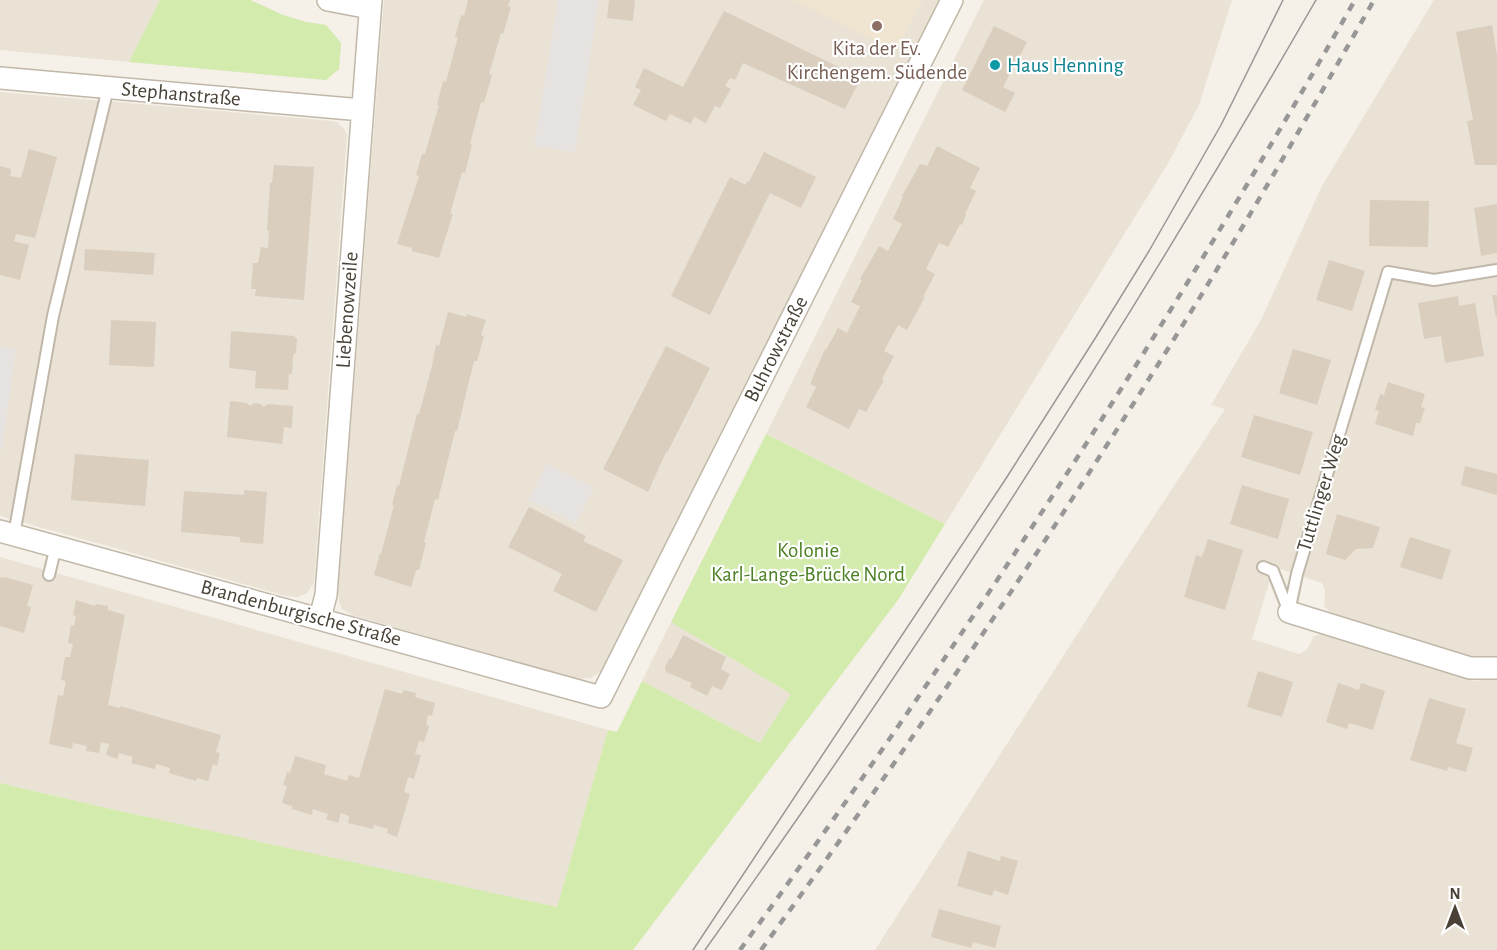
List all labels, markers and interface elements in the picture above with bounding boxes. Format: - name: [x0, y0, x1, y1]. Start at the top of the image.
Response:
- marker: Kita der Ev. Kirchengem. Südende: [870, 19, 884, 33]
- place label: Kita der Ev. Kirchengem. Südende: [787, 38, 967, 83]
- place label: Haus Henning: [1007, 55, 1125, 76]
- marker: Haus Henning: [988, 58, 1002, 72]
- street label: Stephanstraße: [120, 78, 242, 110]
- street label: Liebenowzeile: [332, 251, 362, 369]
- street label: Buhrowstraße: [740, 293, 812, 405]
- street label: Tuttlinger Weg: [1293, 431, 1349, 554]
- park label: Kolonie Karl-Lange-Brücke Nord: [711, 540, 905, 585]
- street label: Brandenburgische Straße: [198, 576, 404, 650]
- north arrow: [1425, 878, 1485, 938]
- text: N: [1449, 886, 1461, 902]

